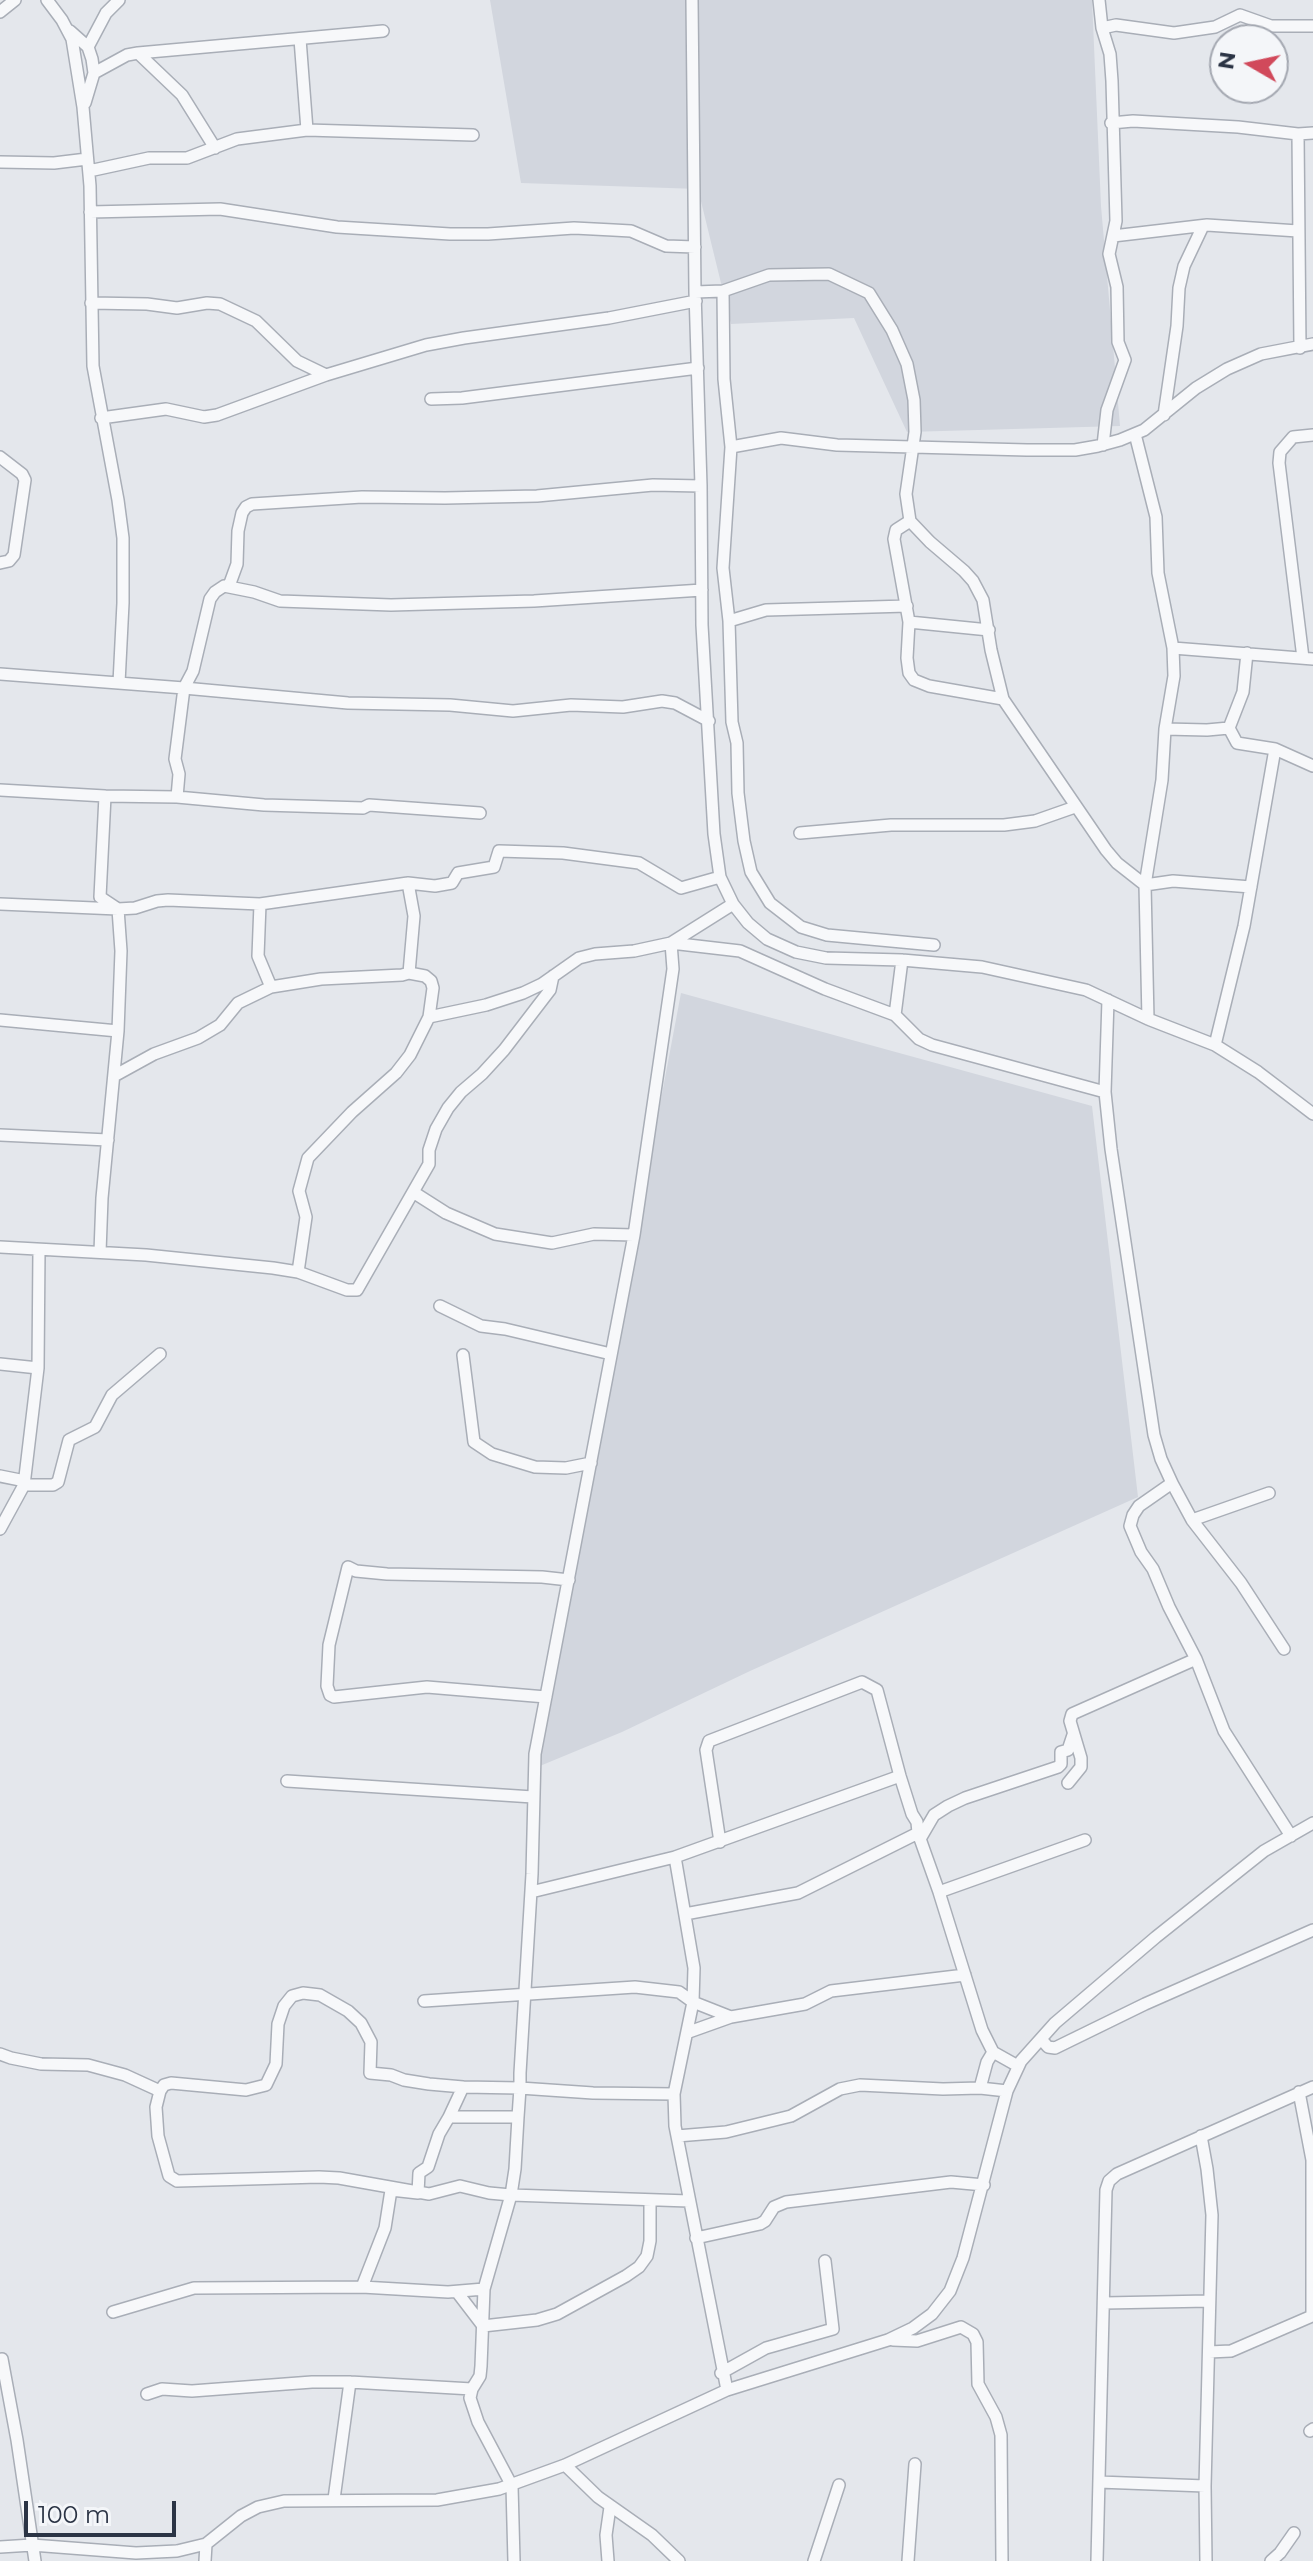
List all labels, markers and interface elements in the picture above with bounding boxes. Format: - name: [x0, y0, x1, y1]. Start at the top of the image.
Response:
- north arrow: [1209, 24, 1289, 104]
- text: N: [1212, 50, 1242, 71]
- scale bar: [28, 2485, 180, 2535]
- text: 100 m: [38, 2500, 110, 2529]

